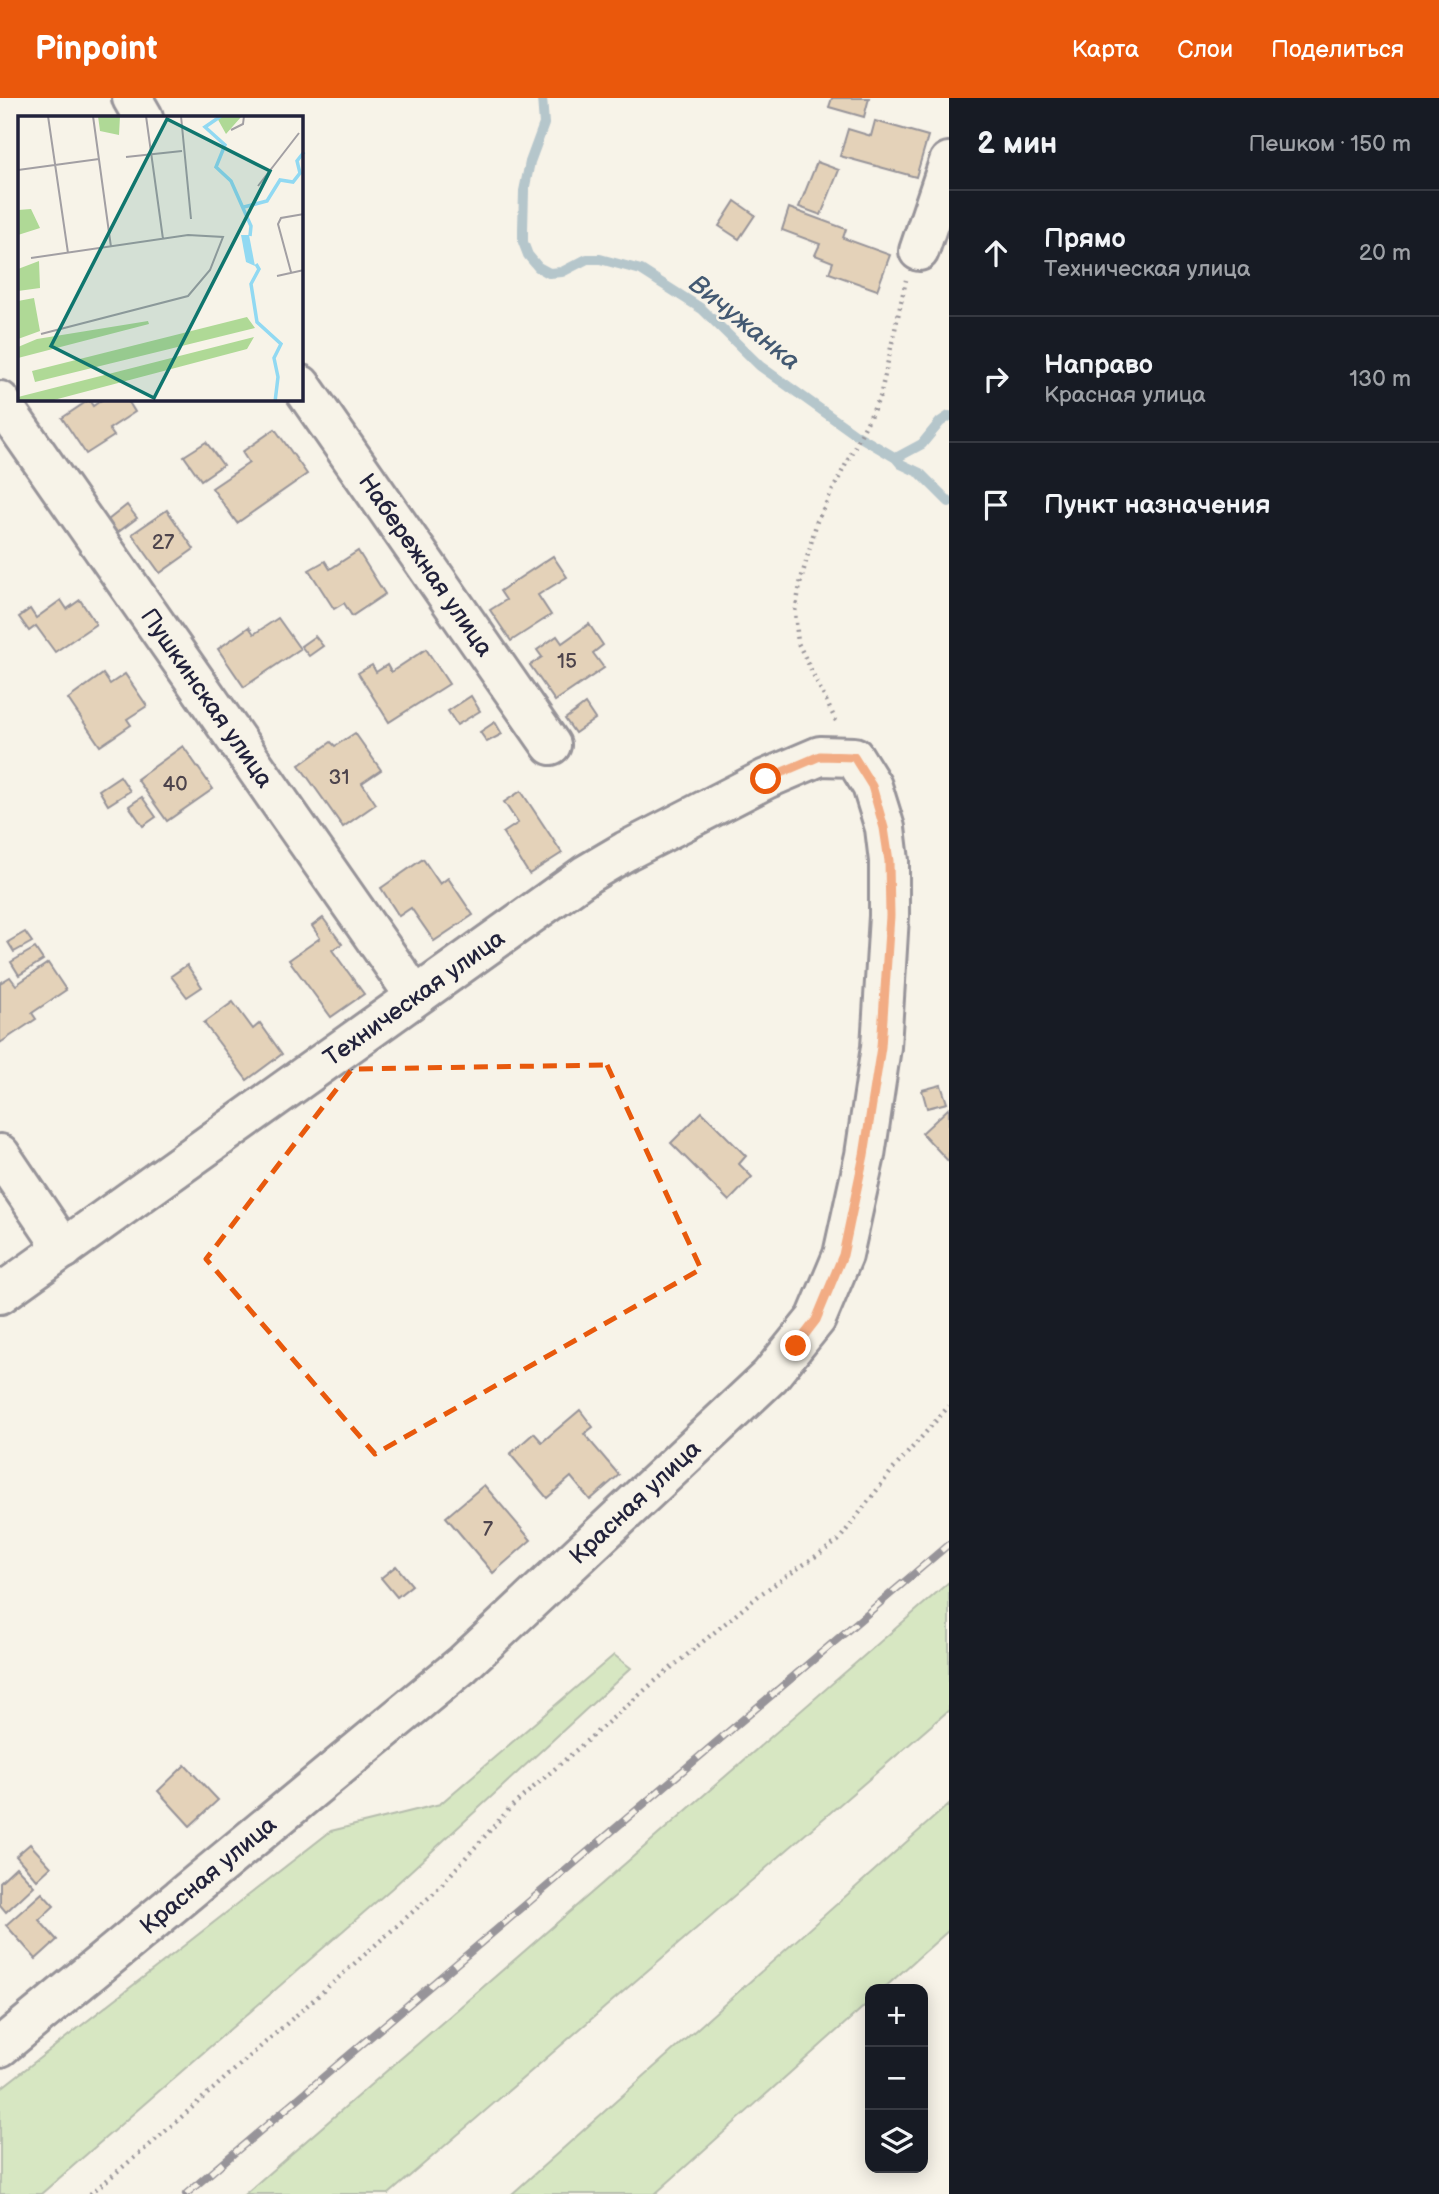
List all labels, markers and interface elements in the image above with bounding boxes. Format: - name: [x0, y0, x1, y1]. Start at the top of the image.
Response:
- text: Pinpoint: [35, 29, 157, 69]
- text: Карта: [1072, 35, 1139, 64]
- text: Слои: [1177, 35, 1233, 64]
- text: Поделиться: [1271, 35, 1404, 64]
- inset map: [18, 116, 303, 401]
- text: 2 мин: [977, 126, 1057, 162]
- text: Пешком · 150 m: [1248, 130, 1411, 158]
- text: Прямо: [1044, 224, 1126, 255]
- icon: ahead: [977, 234, 1015, 272]
- text: 20 m: [1359, 239, 1411, 267]
- text: Техническая улица: [1044, 255, 1250, 283]
- water label: Вичужанка: [682, 269, 806, 377]
- text: Направо: [1044, 350, 1153, 381]
- icon: right: [977, 360, 1015, 398]
- text: 130 m: [1349, 365, 1411, 393]
- text: Красная улица: [1044, 381, 1206, 409]
- street label: Набережная улица: [352, 468, 499, 662]
- icon: arrive: [977, 486, 1015, 524]
- text: Пункт назначения: [1044, 490, 1270, 521]
- house number: 27: [152, 530, 175, 555]
- street label: Пушкинская улица: [134, 603, 279, 793]
- house number: 15: [557, 649, 577, 674]
- route start: [750, 763, 781, 794]
- house number: 31: [328, 765, 350, 790]
- house number: 40: [162, 772, 188, 797]
- street label: Техническая улица: [318, 924, 510, 1073]
- route end: [780, 1330, 811, 1361]
- street label: Красная улица: [564, 1434, 707, 1571]
- house number: 7: [483, 1517, 494, 1542]
- street label: Красная улица: [134, 1810, 282, 1941]
- map controls: [865, 1984, 928, 2173]
- button: +: [865, 1984, 928, 2047]
- button: −: [865, 2047, 928, 2110]
- button: layers: [865, 2110, 928, 2173]

